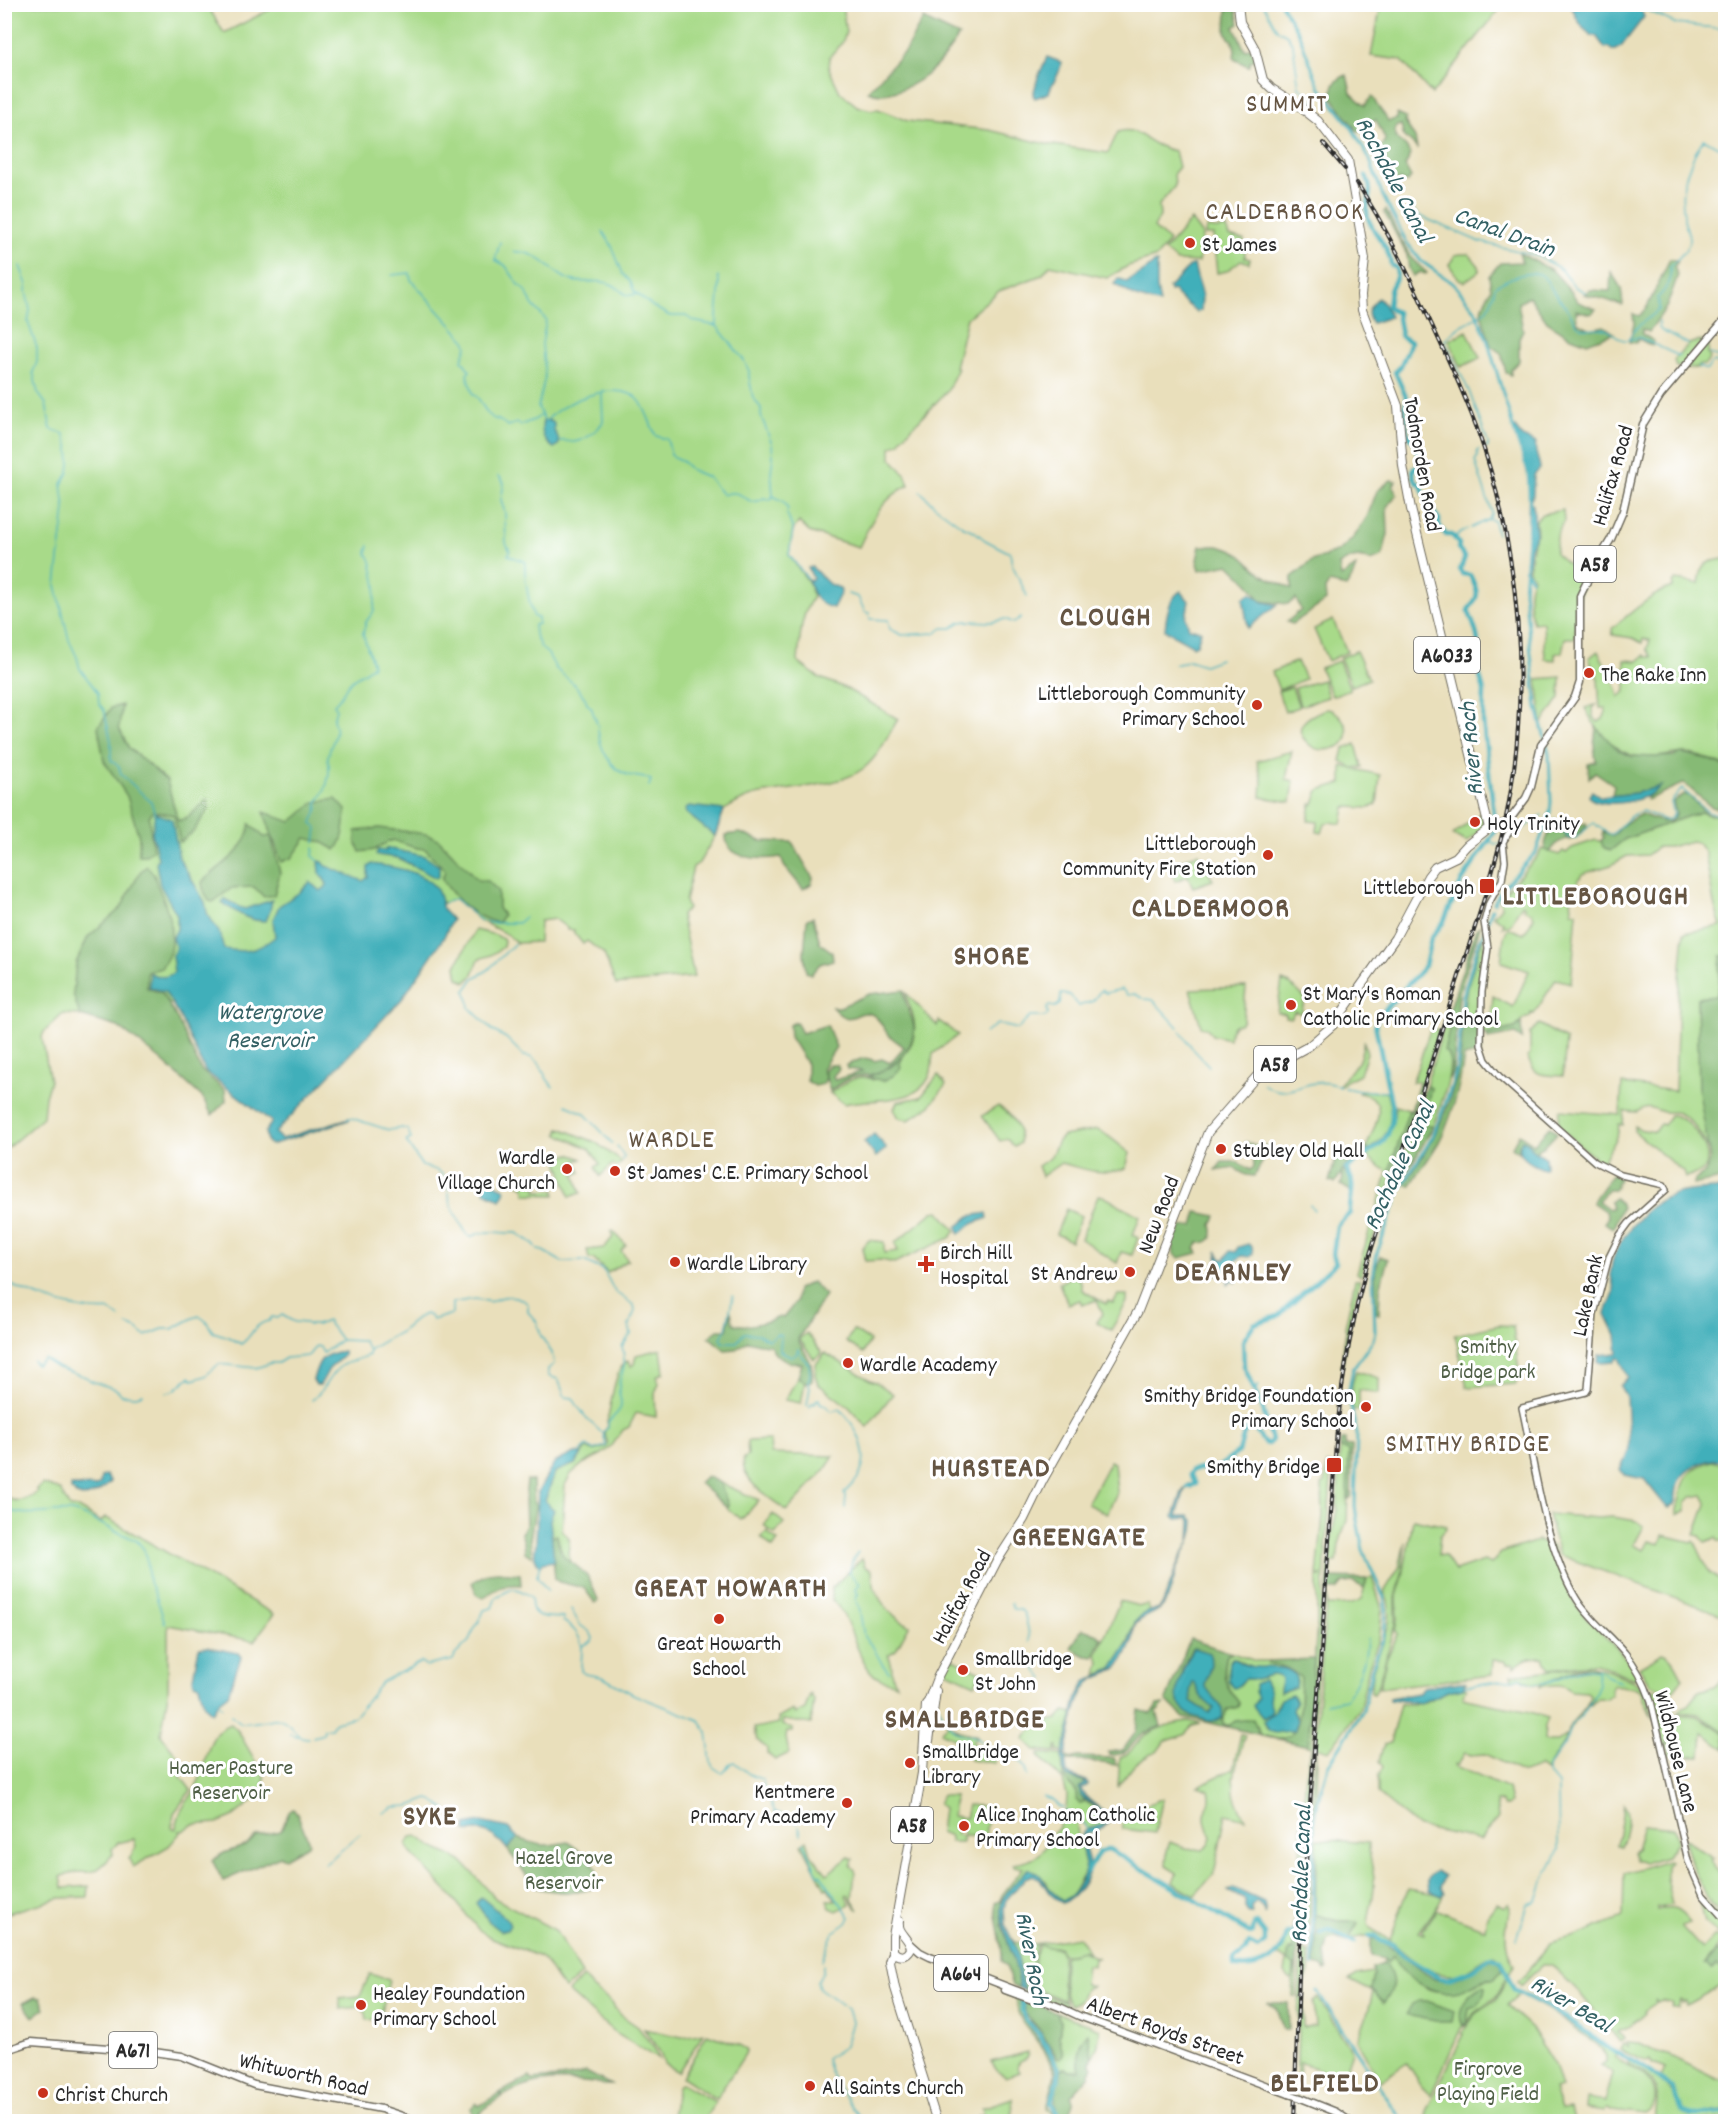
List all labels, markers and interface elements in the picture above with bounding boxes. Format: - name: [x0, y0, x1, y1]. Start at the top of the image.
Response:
- district label: SUMMIT: [1246, 87, 1328, 124]
- water label: Rochdale Canal: [1345, 111, 1441, 252]
- district label: CALDERBROOK: [1206, 195, 1364, 232]
- water label: Canal Drain: [1449, 200, 1560, 268]
- place label: St James: [1202, 231, 1277, 262]
- marker: St James: [1183, 236, 1197, 250]
- street label: Todmorden Road: [1393, 395, 1448, 534]
- street label: Halifax Road: [1585, 422, 1643, 530]
- road number: A58: [1574, 546, 1616, 582]
- district label: CLOUGH: [1060, 600, 1152, 640]
- road number: A6033: [1414, 637, 1480, 673]
- place label: The Rake Inn: [1601, 661, 1707, 692]
- marker: The Rake Inn: [1582, 666, 1596, 680]
- place label: Littleborough Community Primary School: [1038, 680, 1246, 736]
- marker: Littleborough Community Primary School: [1250, 698, 1264, 712]
- water label: River Roch: [1452, 699, 1494, 797]
- place label: Holy Trinity: [1487, 810, 1581, 841]
- marker: Holy Trinity: [1468, 815, 1482, 829]
- place label: Littleborough Community Fire Station: [1062, 830, 1256, 886]
- marker: Littleborough Community Fire Station: [1261, 848, 1275, 862]
- place label: Littleborough: [1363, 874, 1474, 905]
- marker: Littleborough: [1478, 877, 1496, 895]
- district label: LITTLEBOROUGH: [1502, 879, 1690, 919]
- district label: CALDERMOOR: [1132, 891, 1290, 931]
- district label: SHORE: [954, 939, 1030, 979]
- place label: St Mary's Roman Catholic Primary School: [1303, 980, 1498, 1036]
- water label: Watergrove Reservoir: [218, 997, 323, 1059]
- marker: St Mary's Roman Catholic Primary School: [1284, 998, 1298, 1012]
- road number: A58: [1254, 1046, 1296, 1082]
- water label: Rochdale Canal: [1356, 1094, 1446, 1236]
- district label: WARDLE: [629, 1123, 715, 1160]
- place label: Stubley Old Hall: [1233, 1137, 1364, 1168]
- marker: Stubley Old Hall: [1214, 1142, 1228, 1156]
- place label: Wardle Village Church: [438, 1144, 555, 1200]
- place label: St James' C.E. Primary School: [627, 1159, 868, 1190]
- marker: Wardle Village Church: [560, 1162, 574, 1176]
- marker: St James' C.E. Primary School: [608, 1164, 622, 1178]
- street label: New Road: [1131, 1172, 1189, 1259]
- place label: Birch Hill Hospital: [940, 1239, 1012, 1295]
- place label: Wardle Library: [687, 1250, 808, 1281]
- street label: Lake Bank: [1566, 1252, 1613, 1340]
- marker: Wardle Library: [668, 1255, 682, 1269]
- marker: Birch Hill Hospital: [917, 1255, 935, 1273]
- district label: DEARNLEY: [1175, 1255, 1291, 1295]
- place label: St Andrew: [1031, 1260, 1118, 1291]
- marker: St Andrew: [1123, 1265, 1137, 1279]
- park label: Smithy Bridge park: [1441, 1333, 1535, 1389]
- place label: Wardle Academy: [860, 1351, 998, 1382]
- marker: Wardle Academy: [841, 1356, 855, 1370]
- place label: Smithy Bridge Foundation Primary School: [1144, 1382, 1354, 1438]
- marker: Smithy Bridge Foundation Primary School: [1359, 1400, 1373, 1414]
- district label: SMITHY BRIDGE: [1386, 1427, 1550, 1464]
- district label: HURSTEAD: [931, 1451, 1051, 1491]
- place label: Smithy Bridge: [1207, 1453, 1320, 1484]
- marker: Smithy Bridge: [1325, 1456, 1343, 1474]
- district label: GREENGATE: [1012, 1520, 1146, 1560]
- street label: Halifax Road: [925, 1545, 1001, 1651]
- district label: GREAT HOWARTH: [634, 1571, 828, 1611]
- marker: Great Howarth School: [712, 1612, 726, 1626]
- place label: Great Howarth School: [657, 1630, 781, 1686]
- place label: Smallbridge St John: [975, 1645, 1072, 1701]
- marker: Smallbridge St John: [956, 1663, 970, 1677]
- street label: Wildhouse Lane: [1644, 1688, 1705, 1816]
- district label: SMALLBRIDGE: [885, 1702, 1045, 1742]
- place label: Smallbridge Library: [922, 1738, 1019, 1794]
- park label: Hamer Pasture Reservoir: [169, 1754, 293, 1810]
- marker: Smallbridge Library: [903, 1756, 917, 1770]
- place label: Kentmere Primary Academy: [690, 1778, 836, 1834]
- marker: Kentmere Primary Academy: [840, 1796, 854, 1810]
- district label: SYKE: [403, 1799, 457, 1839]
- place label: Alice Ingham Catholic Primary School: [976, 1801, 1155, 1857]
- water label: Rochdale Canal: [1284, 1802, 1322, 1944]
- road number: A58: [891, 1807, 933, 1843]
- marker: Alice Ingham Catholic Primary School: [957, 1819, 971, 1833]
- park label: Hazel Grove Reservoir: [515, 1844, 613, 1900]
- water label: River Roch: [1004, 1909, 1056, 2009]
- road number: A664: [934, 1955, 988, 1991]
- water label: River Beal: [1523, 1968, 1620, 2044]
- place label: Healey Foundation Primary School: [373, 1980, 525, 2036]
- street label: Albert Royds Street: [1082, 1989, 1248, 2075]
- marker: Healey Foundation Primary School: [354, 1998, 368, 2012]
- road number: A671: [109, 2032, 157, 2068]
- street label: Whitworth Road: [236, 2047, 371, 2106]
- park label: Firgrove Playing Field: [1437, 2055, 1539, 2111]
- district label: BELFIELD: [1270, 2066, 1380, 2106]
- place label: All Saints Church: [822, 2074, 964, 2105]
- marker: All Saints Church: [803, 2079, 817, 2093]
- place label: Christ Church: [55, 2081, 168, 2112]
- marker: Christ Church: [36, 2086, 50, 2100]

